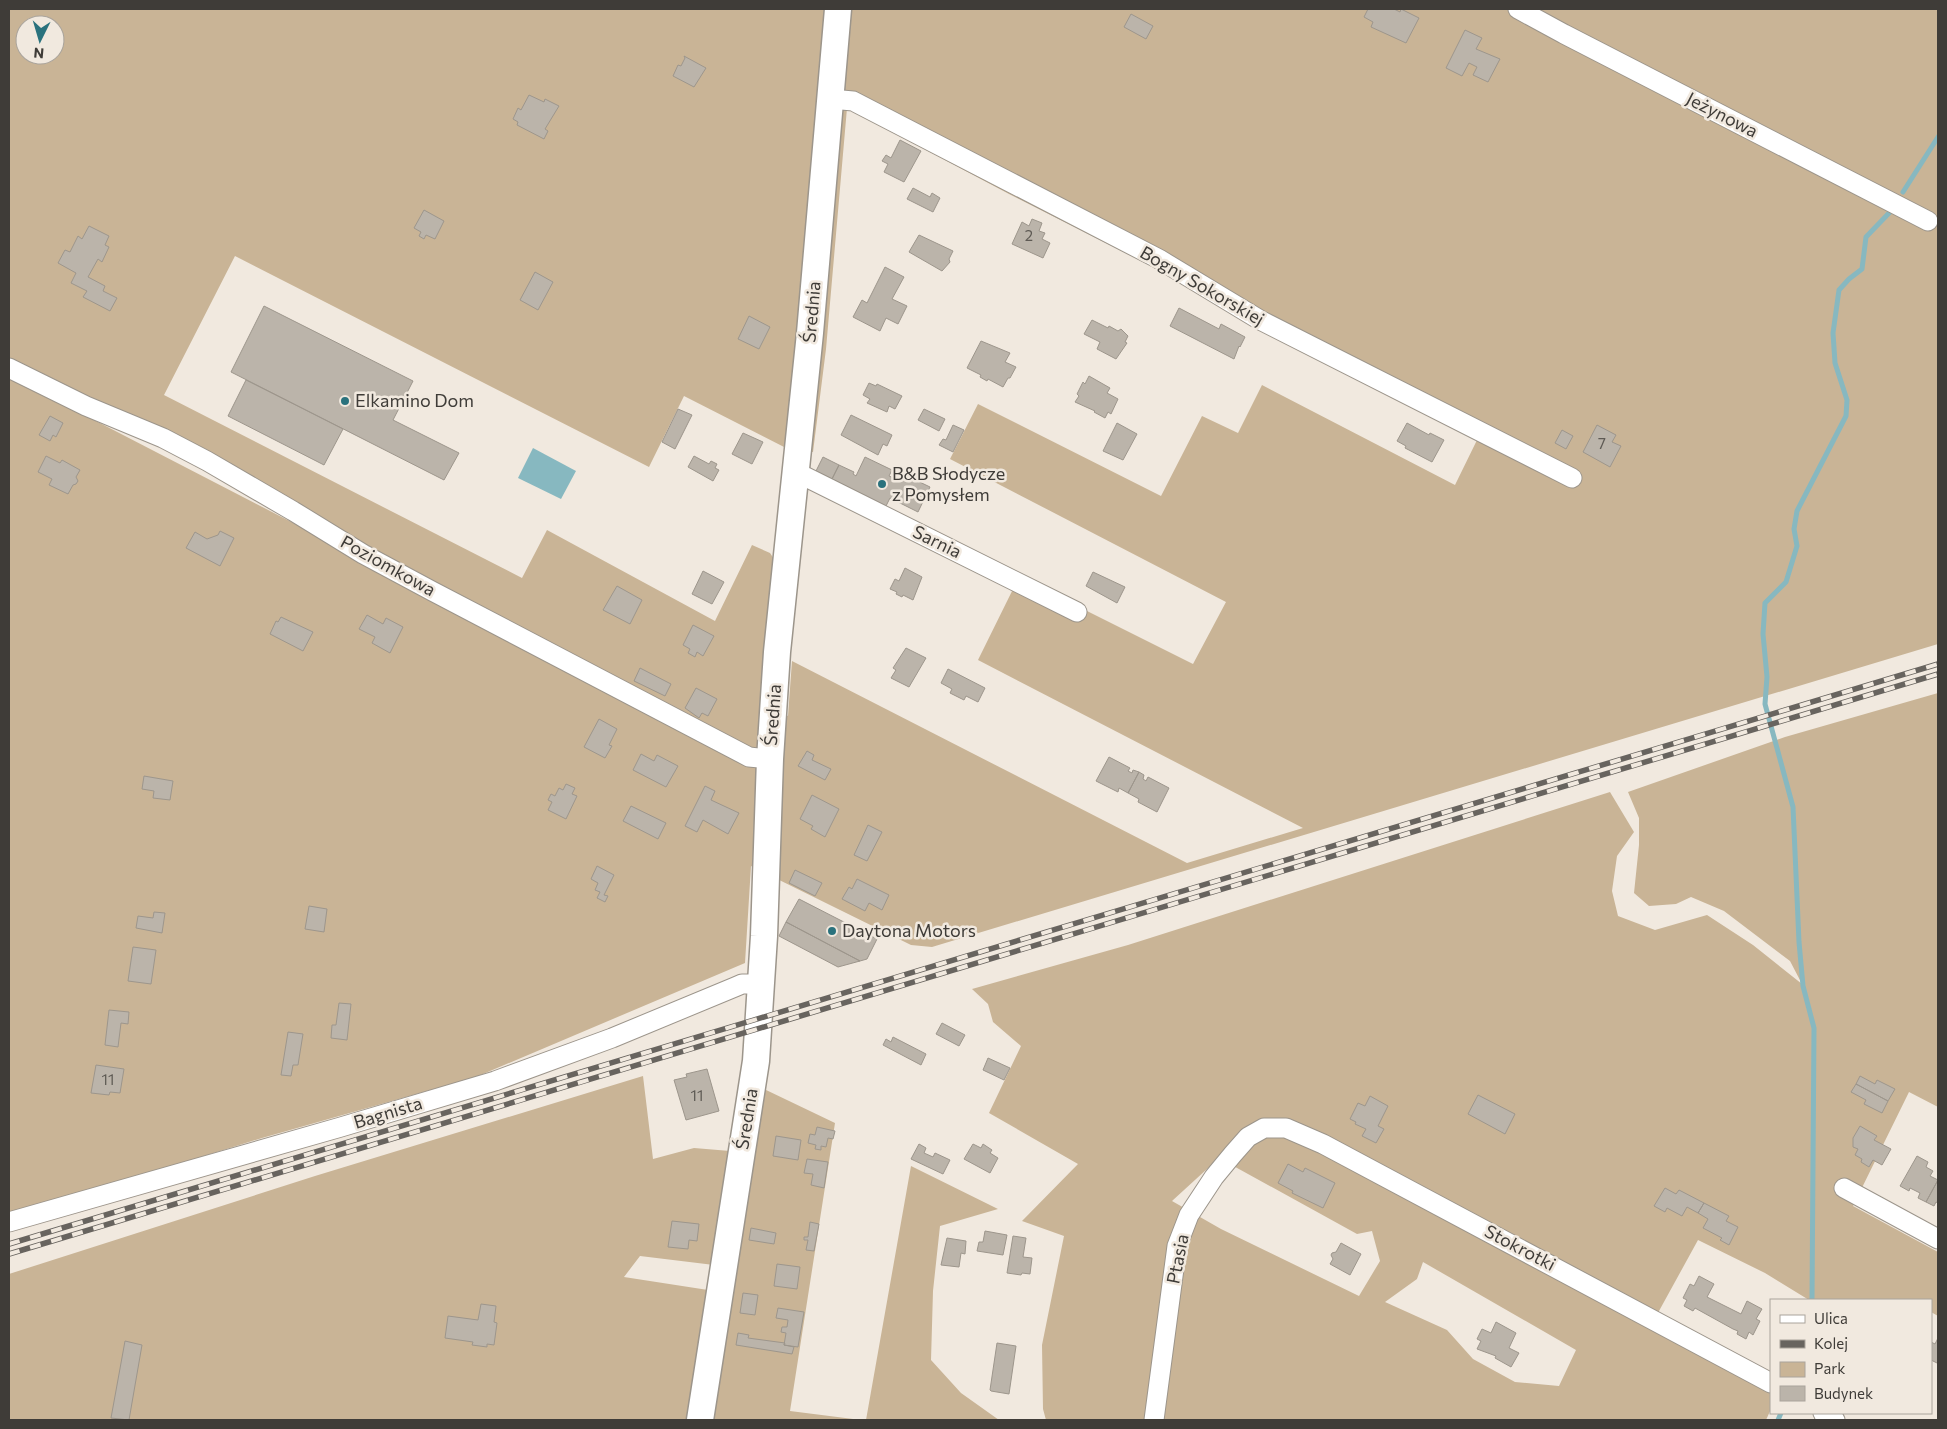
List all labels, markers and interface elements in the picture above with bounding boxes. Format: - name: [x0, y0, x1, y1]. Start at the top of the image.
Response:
- north arrow: [15, 15, 65, 65]
- text: N: [33, 45, 45, 62]
- street label: Jeżynowa: [1683, 87, 1762, 141]
- house number: 2: [1025, 226, 1033, 244]
- street label: Bogny Sokorskiej: [1136, 241, 1269, 330]
- street label: Średnia: [797, 280, 825, 344]
- place label: Elkamino Dom: [355, 389, 474, 411]
- marker: Elkamino Dom: [339, 395, 351, 407]
- house number: 7: [1598, 434, 1606, 452]
- place label: B&B Słodycze z Pomysłem: [892, 462, 1005, 505]
- marker: B&B Słodycze z Pomysłem: [876, 478, 888, 490]
- street label: Sarnia: [909, 520, 965, 562]
- street label: Poziomkowa: [337, 530, 440, 600]
- street label: Średnia: [759, 683, 785, 746]
- place label: Daytona Motors: [842, 919, 976, 941]
- marker: Daytona Motors: [826, 925, 838, 937]
- house number: 11: [102, 1070, 114, 1088]
- house number: 11: [691, 1086, 703, 1104]
- street label: Średnia: [730, 1087, 762, 1151]
- street label: Bagnista: [351, 1091, 425, 1133]
- street label: Stokrotki: [1481, 1219, 1560, 1275]
- street label: Ptasia: [1161, 1232, 1193, 1286]
- legend: [1770, 1299, 1932, 1414]
- text: Ulica: [1814, 1309, 1848, 1327]
- text: Kolej: [1814, 1334, 1848, 1352]
- text: Park: [1814, 1359, 1845, 1377]
- text: Budynek: [1814, 1384, 1873, 1402]

